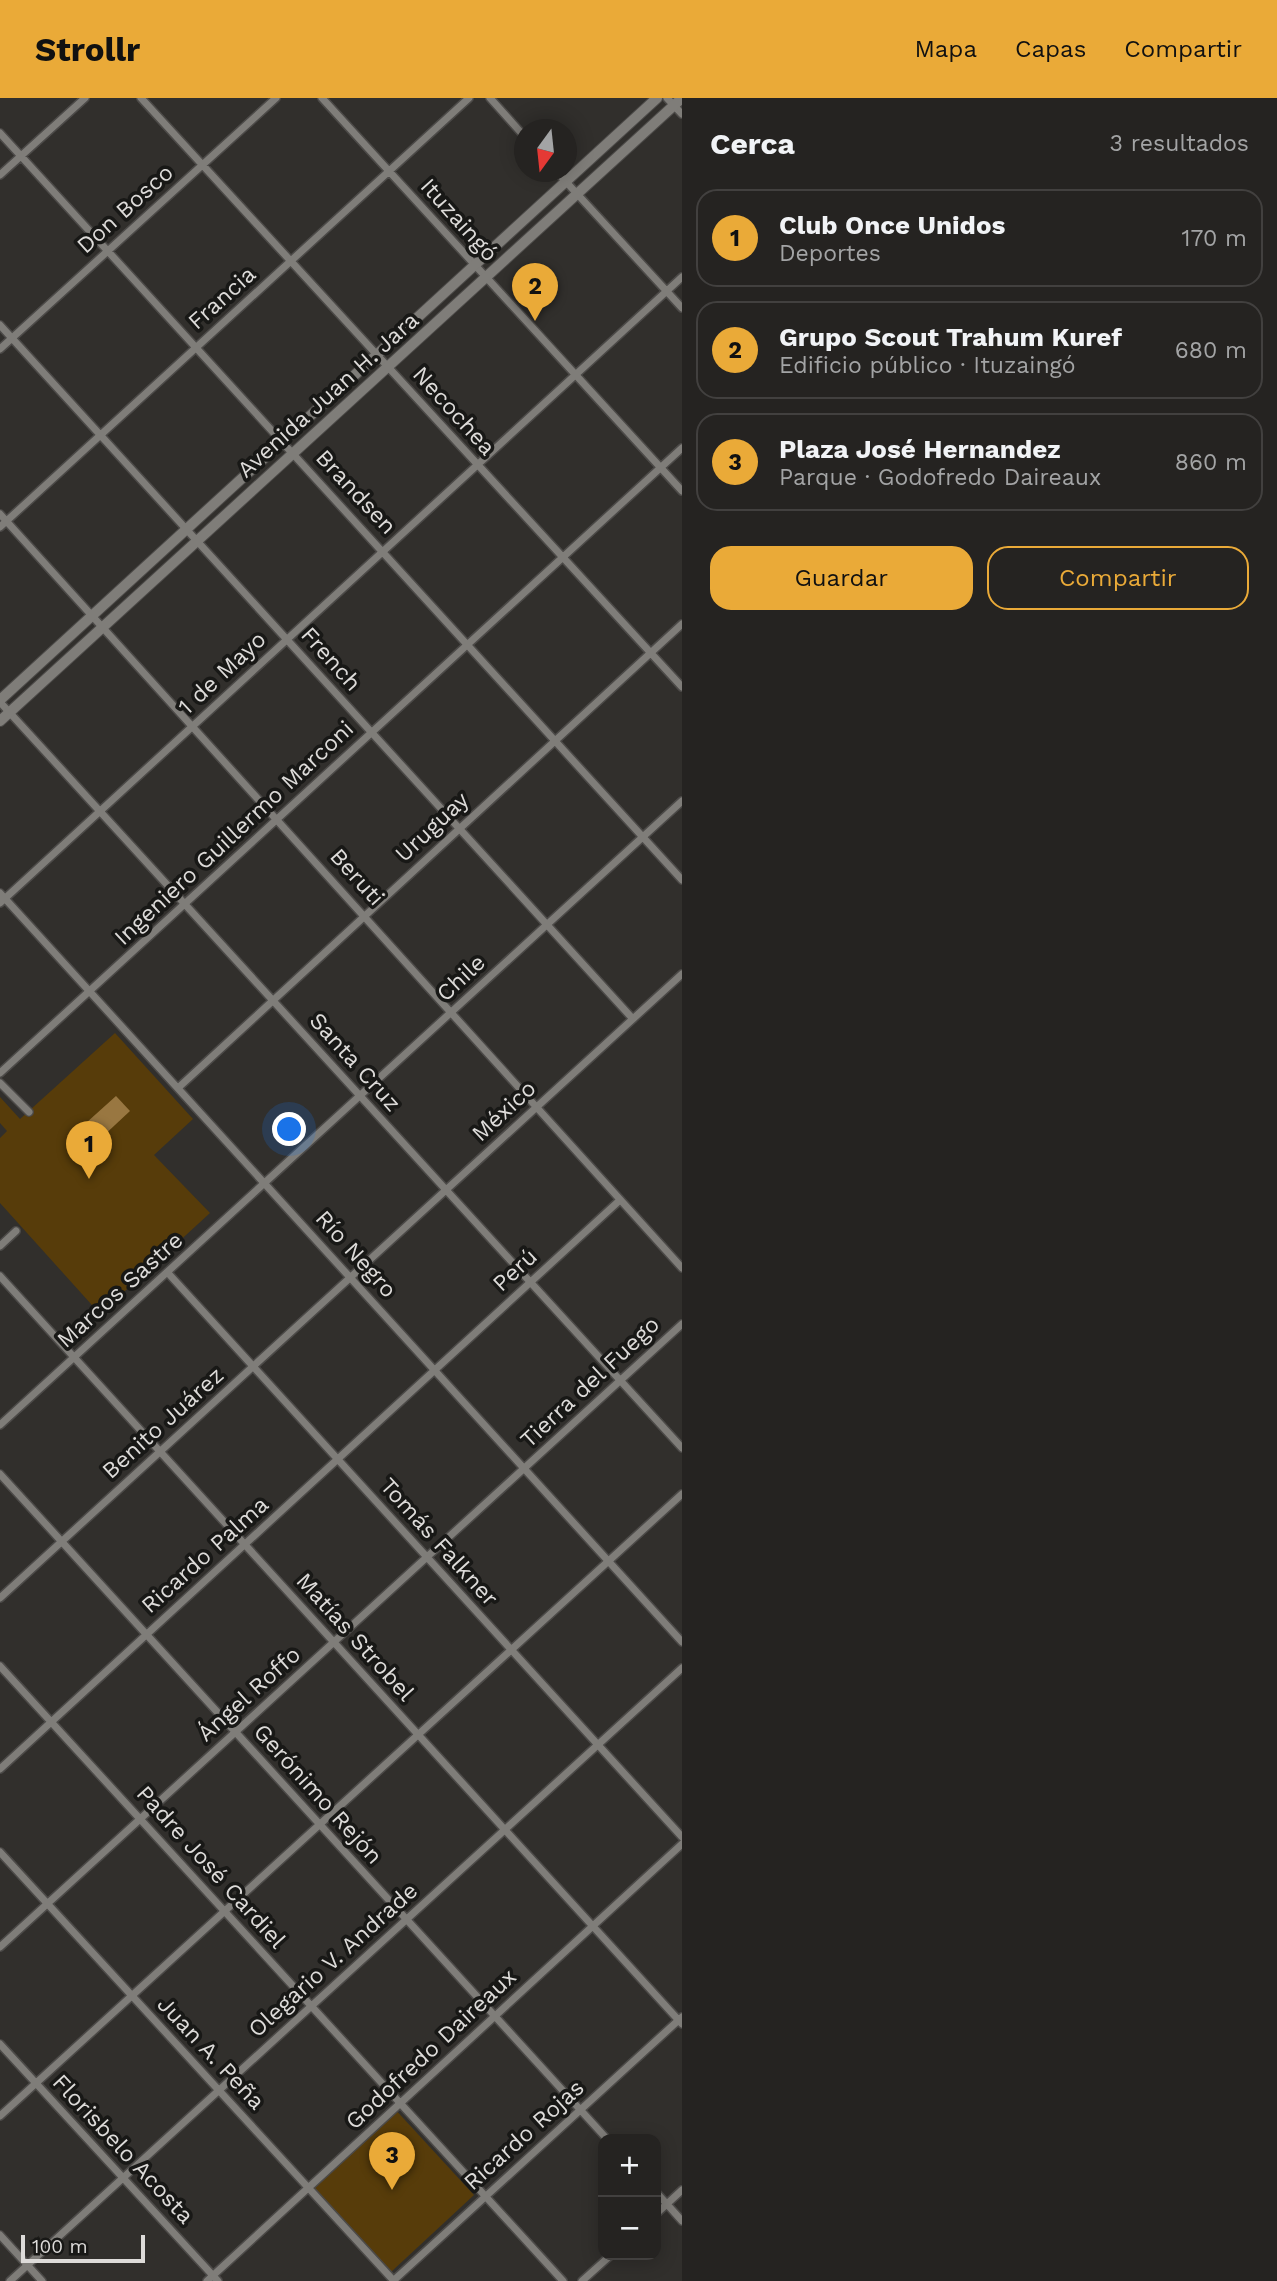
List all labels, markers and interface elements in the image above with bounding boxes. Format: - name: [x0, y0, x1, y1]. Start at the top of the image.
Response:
- text: Strollr: [35, 30, 140, 69]
- text: Mapa: [914, 35, 977, 63]
- text: Capas: [1015, 35, 1086, 63]
- text: Compartir: [1124, 35, 1242, 63]
- north arrow: [514, 119, 577, 182]
- text: Cerca: [710, 126, 795, 161]
- text: 3 resultados: [1110, 130, 1249, 157]
- street label: Don Bosco: [71, 159, 179, 259]
- street label: Ituzaingó: [415, 173, 503, 267]
- text: Club Once Unidos: [779, 210, 1005, 240]
- text: 1: [730, 225, 740, 252]
- text: 170 m: [1182, 225, 1247, 252]
- text: Deportes: [779, 240, 881, 267]
- street label: Francia: [183, 261, 261, 335]
- pin: 2: [512, 263, 558, 321]
- street label: Avenida Juan H. Jara: [232, 307, 424, 483]
- text: Grupo Scout Trahum Kuref: [779, 322, 1122, 352]
- text: 2: [728, 337, 742, 364]
- text: 680 m: [1175, 337, 1247, 364]
- text: Edificio público · Ituzaingó: [779, 352, 1076, 379]
- street label: Necochea: [407, 361, 501, 461]
- text: Plaza José Hernandez: [779, 434, 1061, 464]
- street label: Brandsen: [310, 444, 402, 540]
- text: 3: [728, 449, 742, 476]
- text: 860 m: [1175, 449, 1247, 476]
- text: Parque · Godofredo Daireaux: [779, 464, 1101, 491]
- button: Guardar: [710, 546, 973, 610]
- button: Compartir: [987, 546, 1249, 610]
- street label: French: [295, 621, 367, 697]
- street label: 1 de Mayo: [173, 626, 271, 720]
- street label: Ingeniero Guillermo Marconi: [109, 715, 359, 951]
- street label: Uruguay: [390, 786, 474, 868]
- street label: Beruti: [324, 843, 390, 911]
- street label: Chile: [431, 949, 491, 1007]
- street label: Santa Cruz: [304, 1007, 406, 1117]
- street label: México: [467, 1075, 541, 1147]
- your location: [272, 1112, 306, 1146]
- pin: 1: [66, 1121, 112, 1179]
- street label: Río Negro: [310, 1205, 402, 1303]
- street label: Marcos Sastre: [52, 1227, 188, 1353]
- street label: Perú: [487, 1243, 543, 1297]
- street label: Tierra del Fuego: [515, 1311, 665, 1453]
- street label: Benito Juárez: [97, 1361, 229, 1485]
- street label: Tomás Falkner: [374, 1472, 504, 1612]
- street label: Ricardo Palma: [136, 1491, 274, 1619]
- street label: Matías Strobel: [291, 1567, 419, 1707]
- street label: Ángel Roffo: [192, 1641, 306, 1747]
- street label: Gerónimo Rejón: [248, 1718, 388, 1870]
- street label: Padre José Cardiel: [131, 1780, 291, 1954]
- street label: Olegario V. Andrade: [243, 1877, 423, 2043]
- street label: Godofredo Daireaux: [340, 1963, 522, 2135]
- street label: Juan A. Peña: [152, 1991, 270, 2115]
- street label: Florisbelo Acosta: [47, 2069, 199, 2229]
- street label: Ricardo Rojas: [458, 2074, 590, 2196]
- pin: 3: [369, 2132, 415, 2190]
- map controls: [598, 2134, 661, 2260]
- button: +: [598, 2134, 661, 2197]
- button: −: [598, 2197, 661, 2260]
- scale bar: [21, 2232, 145, 2264]
- text: 100 m: [32, 2235, 88, 2258]

